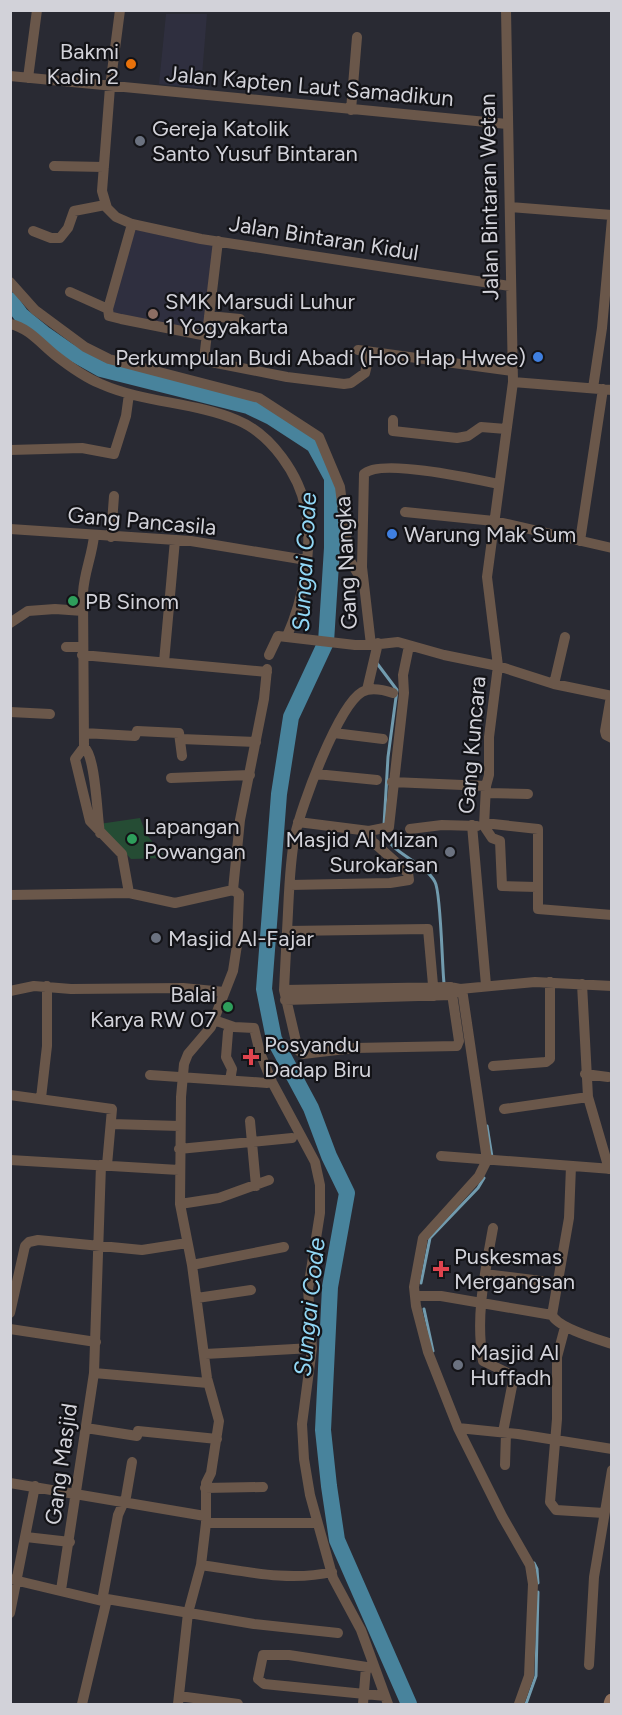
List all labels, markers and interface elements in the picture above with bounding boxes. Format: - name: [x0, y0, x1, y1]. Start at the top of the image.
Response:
- place label: Bakmi Kadin 2: [47, 38, 119, 90]
- marker: Bakmi Kadin 2: [124, 57, 138, 71]
- street label: Jalan Kapten Laut Samadikun: [165, 60, 455, 112]
- street label: Jalan Bintaran Wetan: [474, 93, 504, 301]
- place label: Gereja Katolik Santo Yusuf Bintaran: [152, 115, 358, 167]
- marker: Gereja Katolik Santo Yusuf Bintaran: [133, 134, 147, 148]
- street label: Jalan Bintaran Kidul: [227, 210, 421, 266]
- place label: SMK Marsudi Luhur 1 Yogyakarta: [165, 288, 355, 340]
- marker: SMK Marsudi Luhur 1 Yogyakarta: [146, 307, 160, 321]
- place label: Perkumpulan Budi Abadi (Hoo Hap Hwee): [115, 344, 526, 371]
- marker: Perkumpulan Budi Abadi (Hoo Hap Hwee): [531, 350, 545, 364]
- water label: Sungai Code: [286, 491, 322, 633]
- street label: Gang Nangka: [329, 496, 363, 630]
- street label: Gang Pancasila: [67, 501, 217, 541]
- place label: Warung Mak Sum: [404, 521, 576, 548]
- marker: Warung Mak Sum: [385, 527, 399, 541]
- place label: PB Sinom: [85, 588, 179, 615]
- marker: PB Sinom: [66, 594, 80, 608]
- street label: Gang Kuncara: [453, 675, 491, 815]
- place label: Lapangan Powangan: [144, 813, 246, 865]
- place label: Masjid Al Mizan Surokarsan: [285, 826, 438, 878]
- marker: Lapangan Powangan: [125, 832, 139, 846]
- marker: Masjid Al Mizan Surokarsan: [443, 845, 457, 859]
- place label: Masjid Al-Fajar: [168, 925, 315, 952]
- marker: Masjid Al-Fajar: [149, 931, 163, 945]
- place label: Balai Karya RW 07: [90, 981, 216, 1033]
- marker: Balai Karya RW 07: [221, 1000, 235, 1014]
- place label: Posyandu Dadap Biru: [264, 1031, 371, 1083]
- marker: Posyandu Dadap Biru: [242, 1048, 260, 1066]
- water label: Sungai Code: [287, 1236, 331, 1378]
- place label: Puskesmas Mergangsan: [454, 1243, 575, 1295]
- marker: Puskesmas Mergangsan: [432, 1260, 450, 1278]
- place label: Masjid Al Huffadh: [470, 1339, 559, 1391]
- marker: Masjid Al Huffadh: [451, 1358, 465, 1372]
- street label: Gang Masjid: [39, 1401, 83, 1527]

